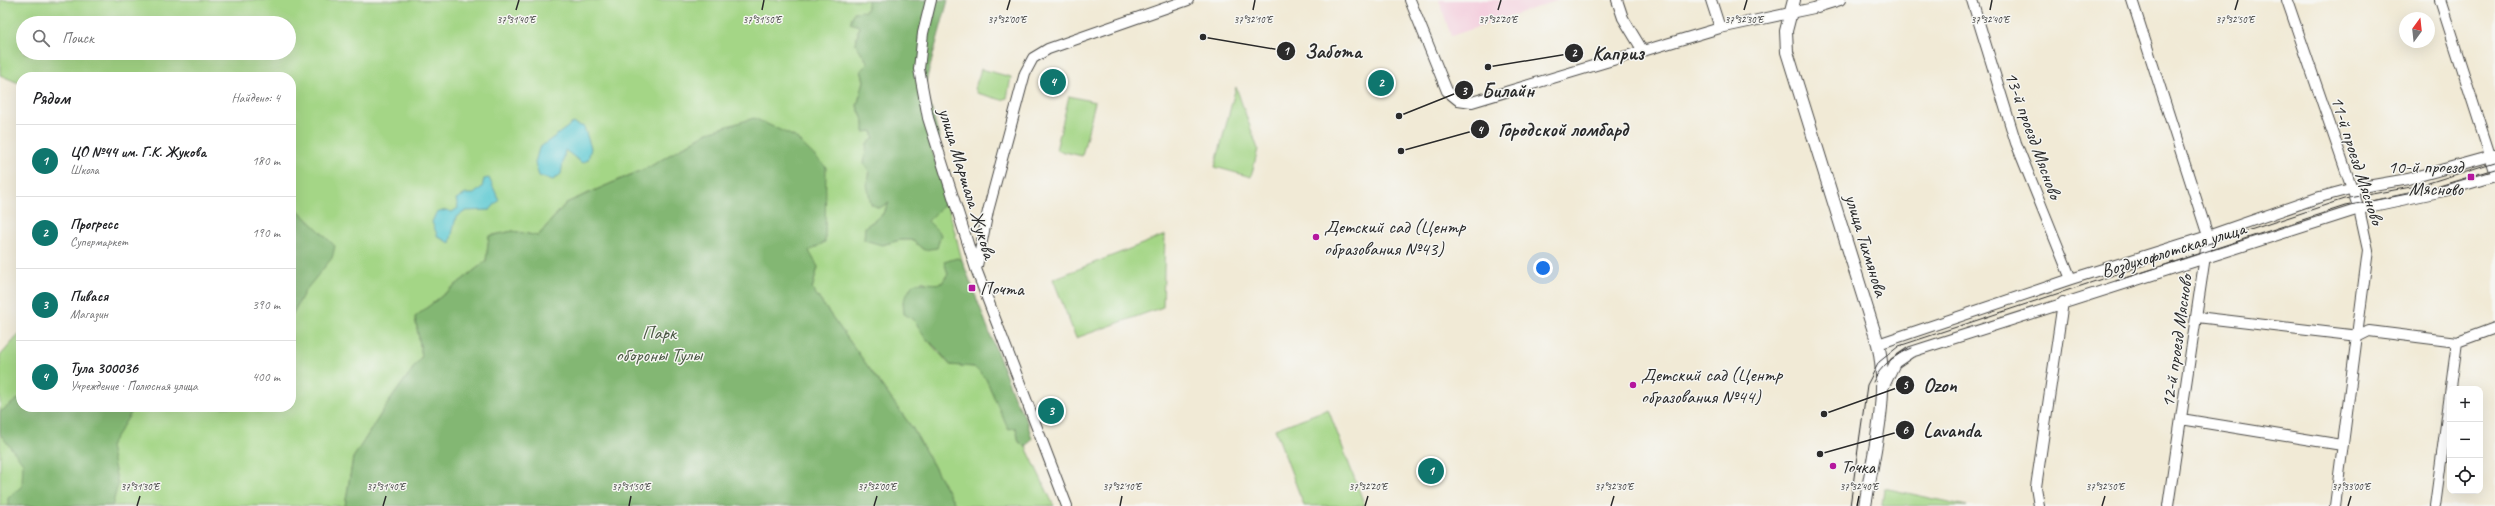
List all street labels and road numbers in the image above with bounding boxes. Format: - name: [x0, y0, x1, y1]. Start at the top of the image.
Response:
- street label: 13-й проезд Мясново: [1999, 68, 2068, 204]
- street label: 11-й проезд Мясново: [2325, 93, 2390, 230]
- street label: улица Маршала Жукова: [932, 104, 1002, 264]
- street label: улица Тихмянова: [1839, 190, 1893, 301]
- street label: Воздухофлотская улица: [2098, 216, 2250, 283]
- street label: 12-й проезд Мясново: [2156, 271, 2199, 409]

